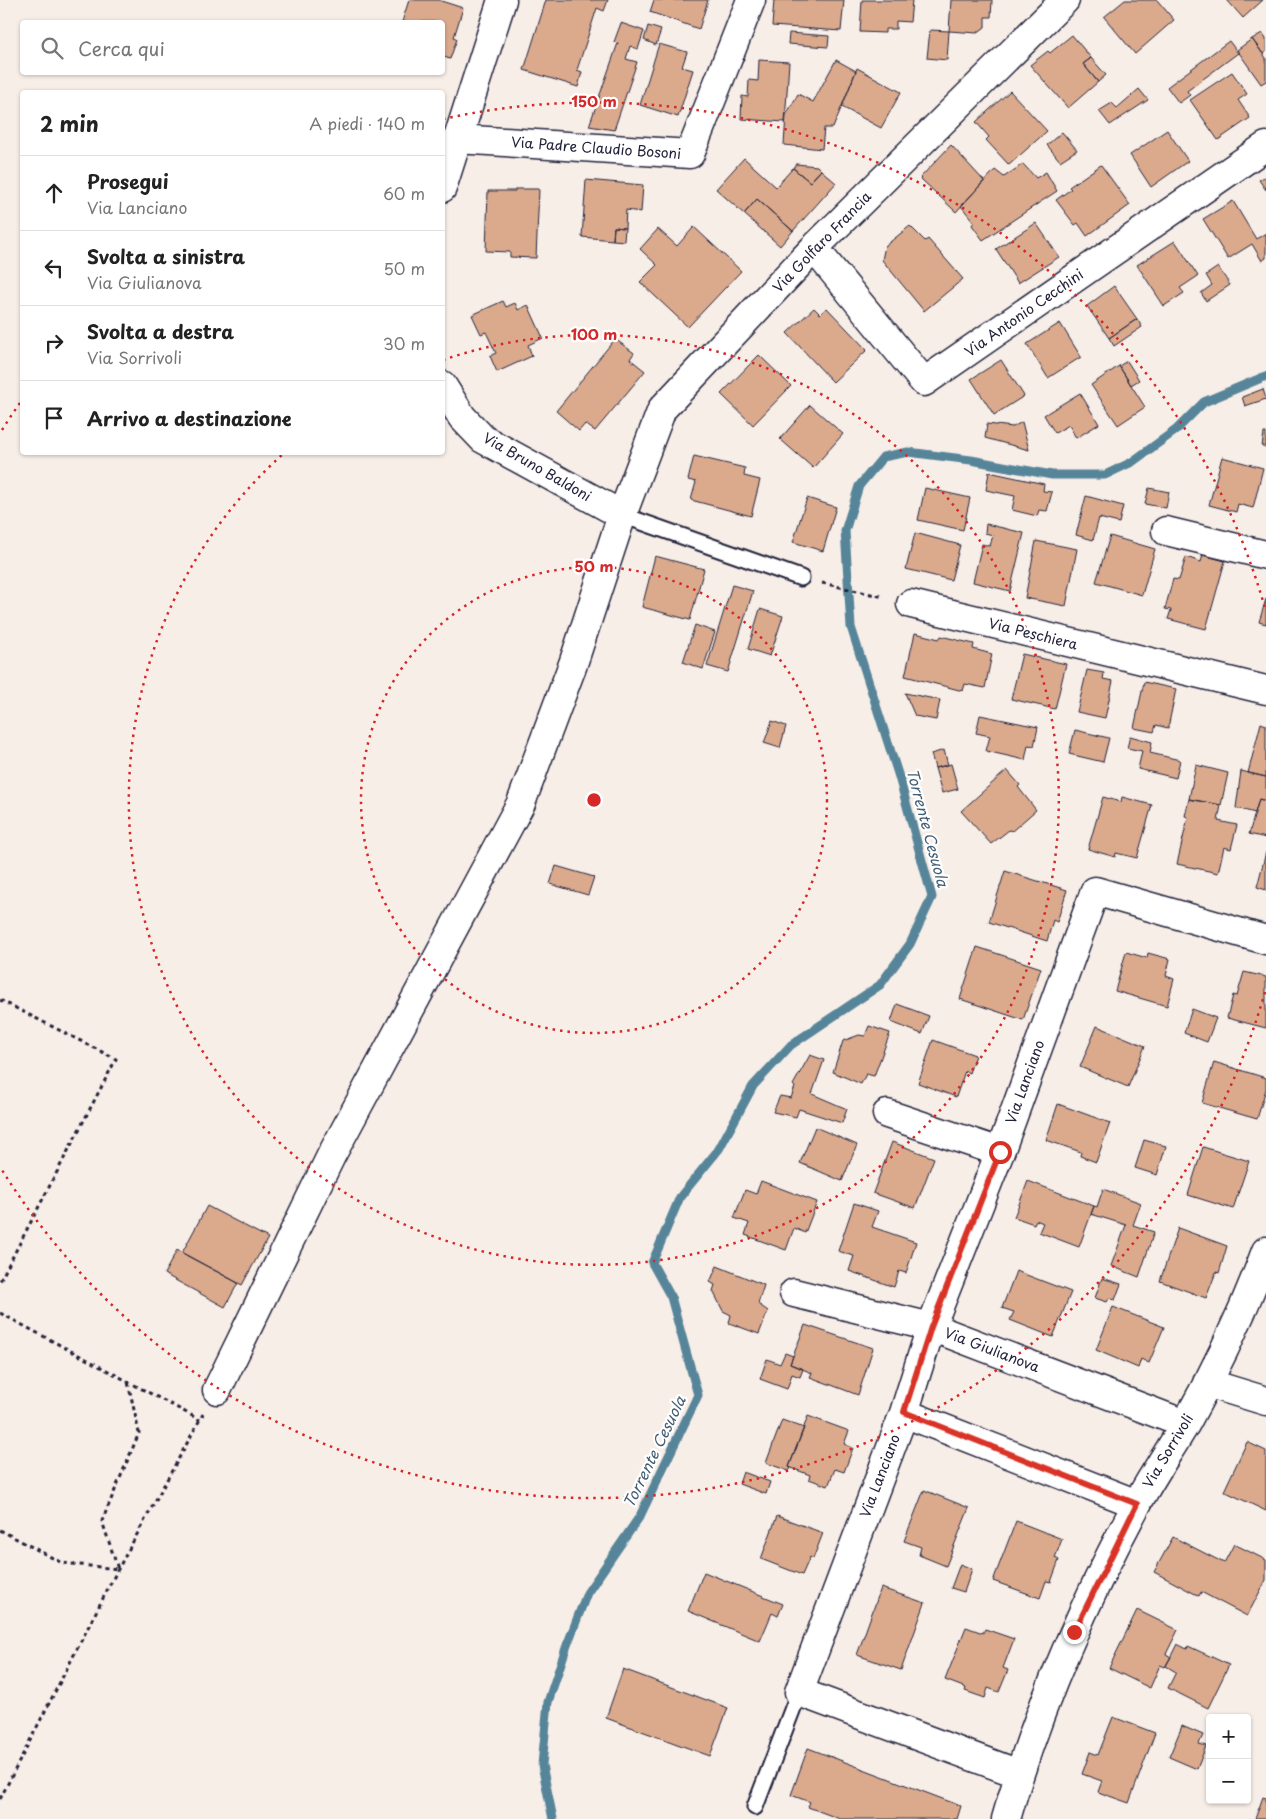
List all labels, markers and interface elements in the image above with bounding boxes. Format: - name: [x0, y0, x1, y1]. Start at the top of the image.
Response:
- search box: [20, 20, 445, 75]
- icon: search: [38, 34, 66, 62]
- text: Cerca qui: [78, 34, 165, 62]
- text: 150 m: [571, 89, 617, 112]
- text: 2 min: [40, 107, 99, 139]
- text: A piedi · 140 m: [309, 111, 425, 135]
- street label: Via Padre Claudio Bosoni: [510, 131, 682, 164]
- text: Prosegui: [87, 167, 169, 195]
- icon: ahead: [40, 179, 68, 207]
- text: 60 m: [383, 181, 425, 205]
- street label: Via Golfaro Francia: [768, 186, 876, 297]
- text: Via Lanciano: [87, 195, 187, 219]
- text: Svolta a sinistra: [87, 242, 245, 270]
- icon: left: [40, 254, 68, 282]
- text: 50 m: [384, 256, 425, 280]
- street label: Via Antonio Cecchini: [960, 264, 1087, 362]
- text: Via Giulianova: [87, 270, 202, 294]
- text: Svolta a destra: [87, 317, 234, 345]
- text: 100 m: [571, 322, 617, 345]
- icon: right: [40, 329, 68, 357]
- text: 30 m: [383, 331, 425, 355]
- text: Via Sorrivoli: [87, 345, 182, 369]
- icon: arrive: [40, 404, 68, 432]
- text: Arrivo a destinazione: [87, 404, 292, 432]
- street label: Via Bruno Baldoni: [479, 427, 595, 506]
- text: 50 m: [575, 554, 613, 577]
- street label: Via Peschiera: [986, 612, 1080, 655]
- water label: Torrente Cesuola: [902, 766, 955, 890]
- centre of rings: [585, 791, 603, 809]
- street label: Via Lanciano: [1000, 1037, 1049, 1127]
- route start: [989, 1141, 1012, 1164]
- street label: Via Giulianova: [942, 1322, 1043, 1377]
- water label: Torrente Cesuola: [617, 1391, 691, 1511]
- street label: Via Sorrivoli: [1137, 1410, 1198, 1492]
- street label: Via Lanciano: [854, 1431, 905, 1521]
- route end: [1063, 1621, 1086, 1644]
- map controls: [1206, 1714, 1251, 1804]
- button: +: [1206, 1714, 1251, 1759]
- button: −: [1206, 1759, 1251, 1804]

